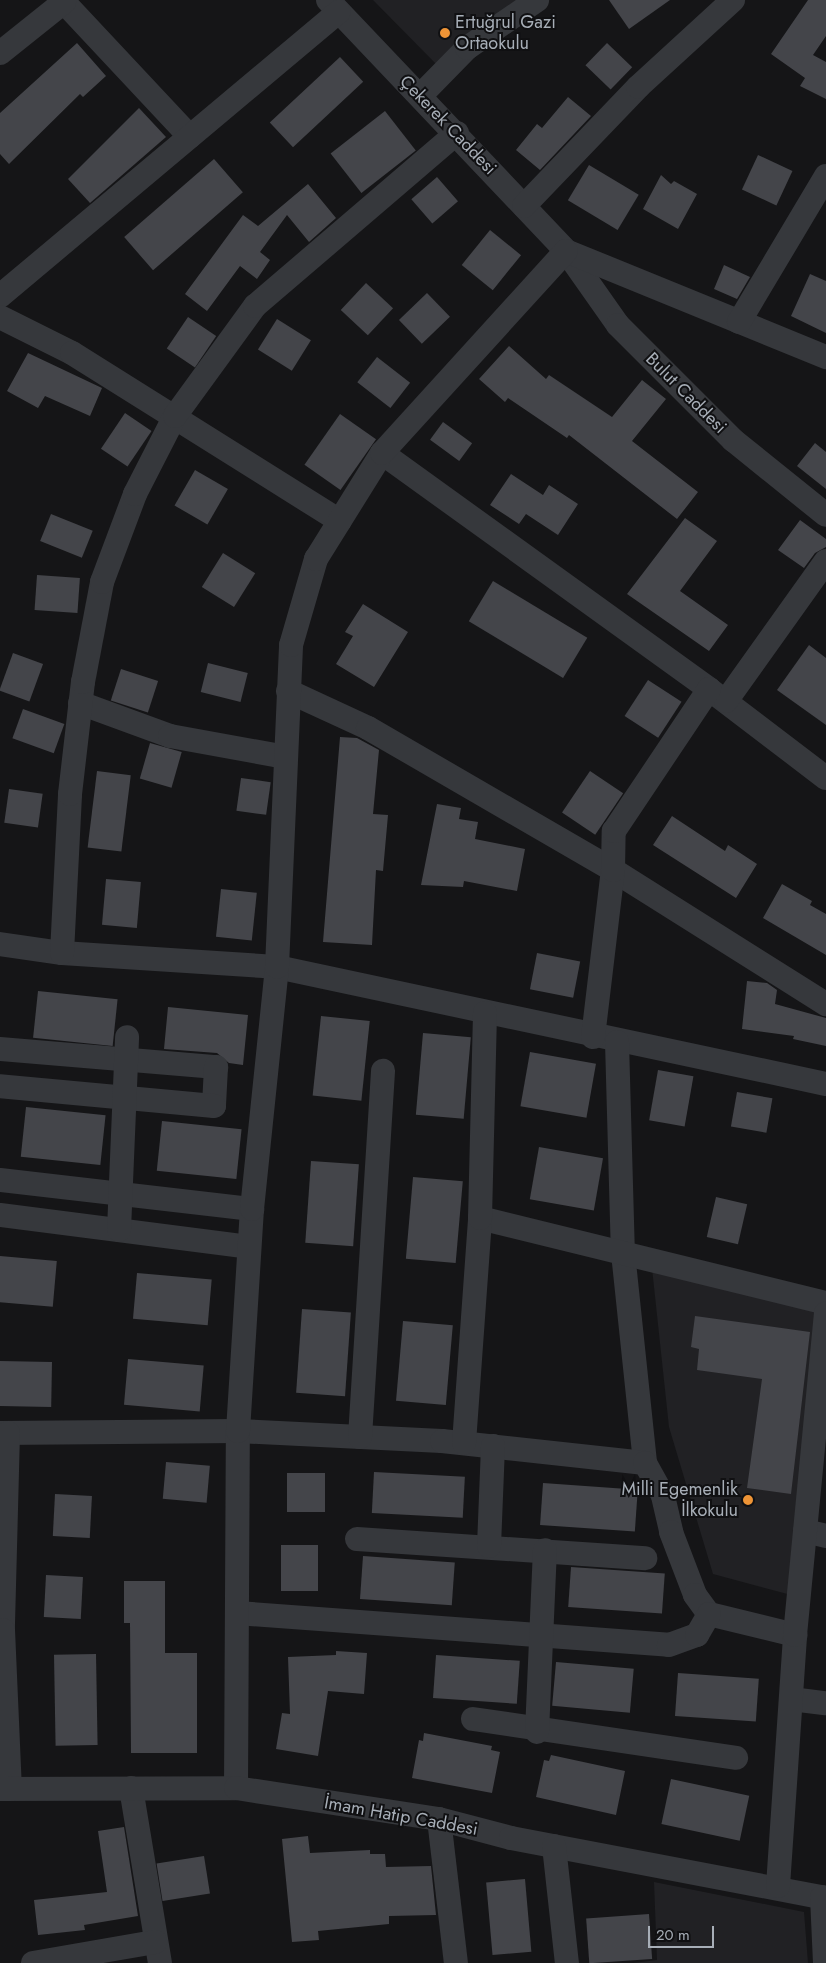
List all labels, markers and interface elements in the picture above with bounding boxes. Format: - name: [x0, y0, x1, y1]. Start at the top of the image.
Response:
- place label: Ertuğrul Gazi Ortaokulu: [455, 12, 556, 54]
- marker: Ertuğrul Gazi Ortaokulu: [439, 27, 451, 39]
- street label: Çekerek Caddesi: [395, 71, 501, 179]
- street label: Bulut Caddesi: [641, 348, 731, 438]
- place label: Milli Egemenlik İlkokulu: [621, 1479, 738, 1522]
- marker: Milli Egemenlik İlkokulu: [742, 1494, 754, 1506]
- street label: İmam Hatip Caddesi: [323, 1792, 479, 1840]
- scale bar: [651, 1916, 717, 1948]
- text: 20 m: [656, 1924, 690, 1946]

